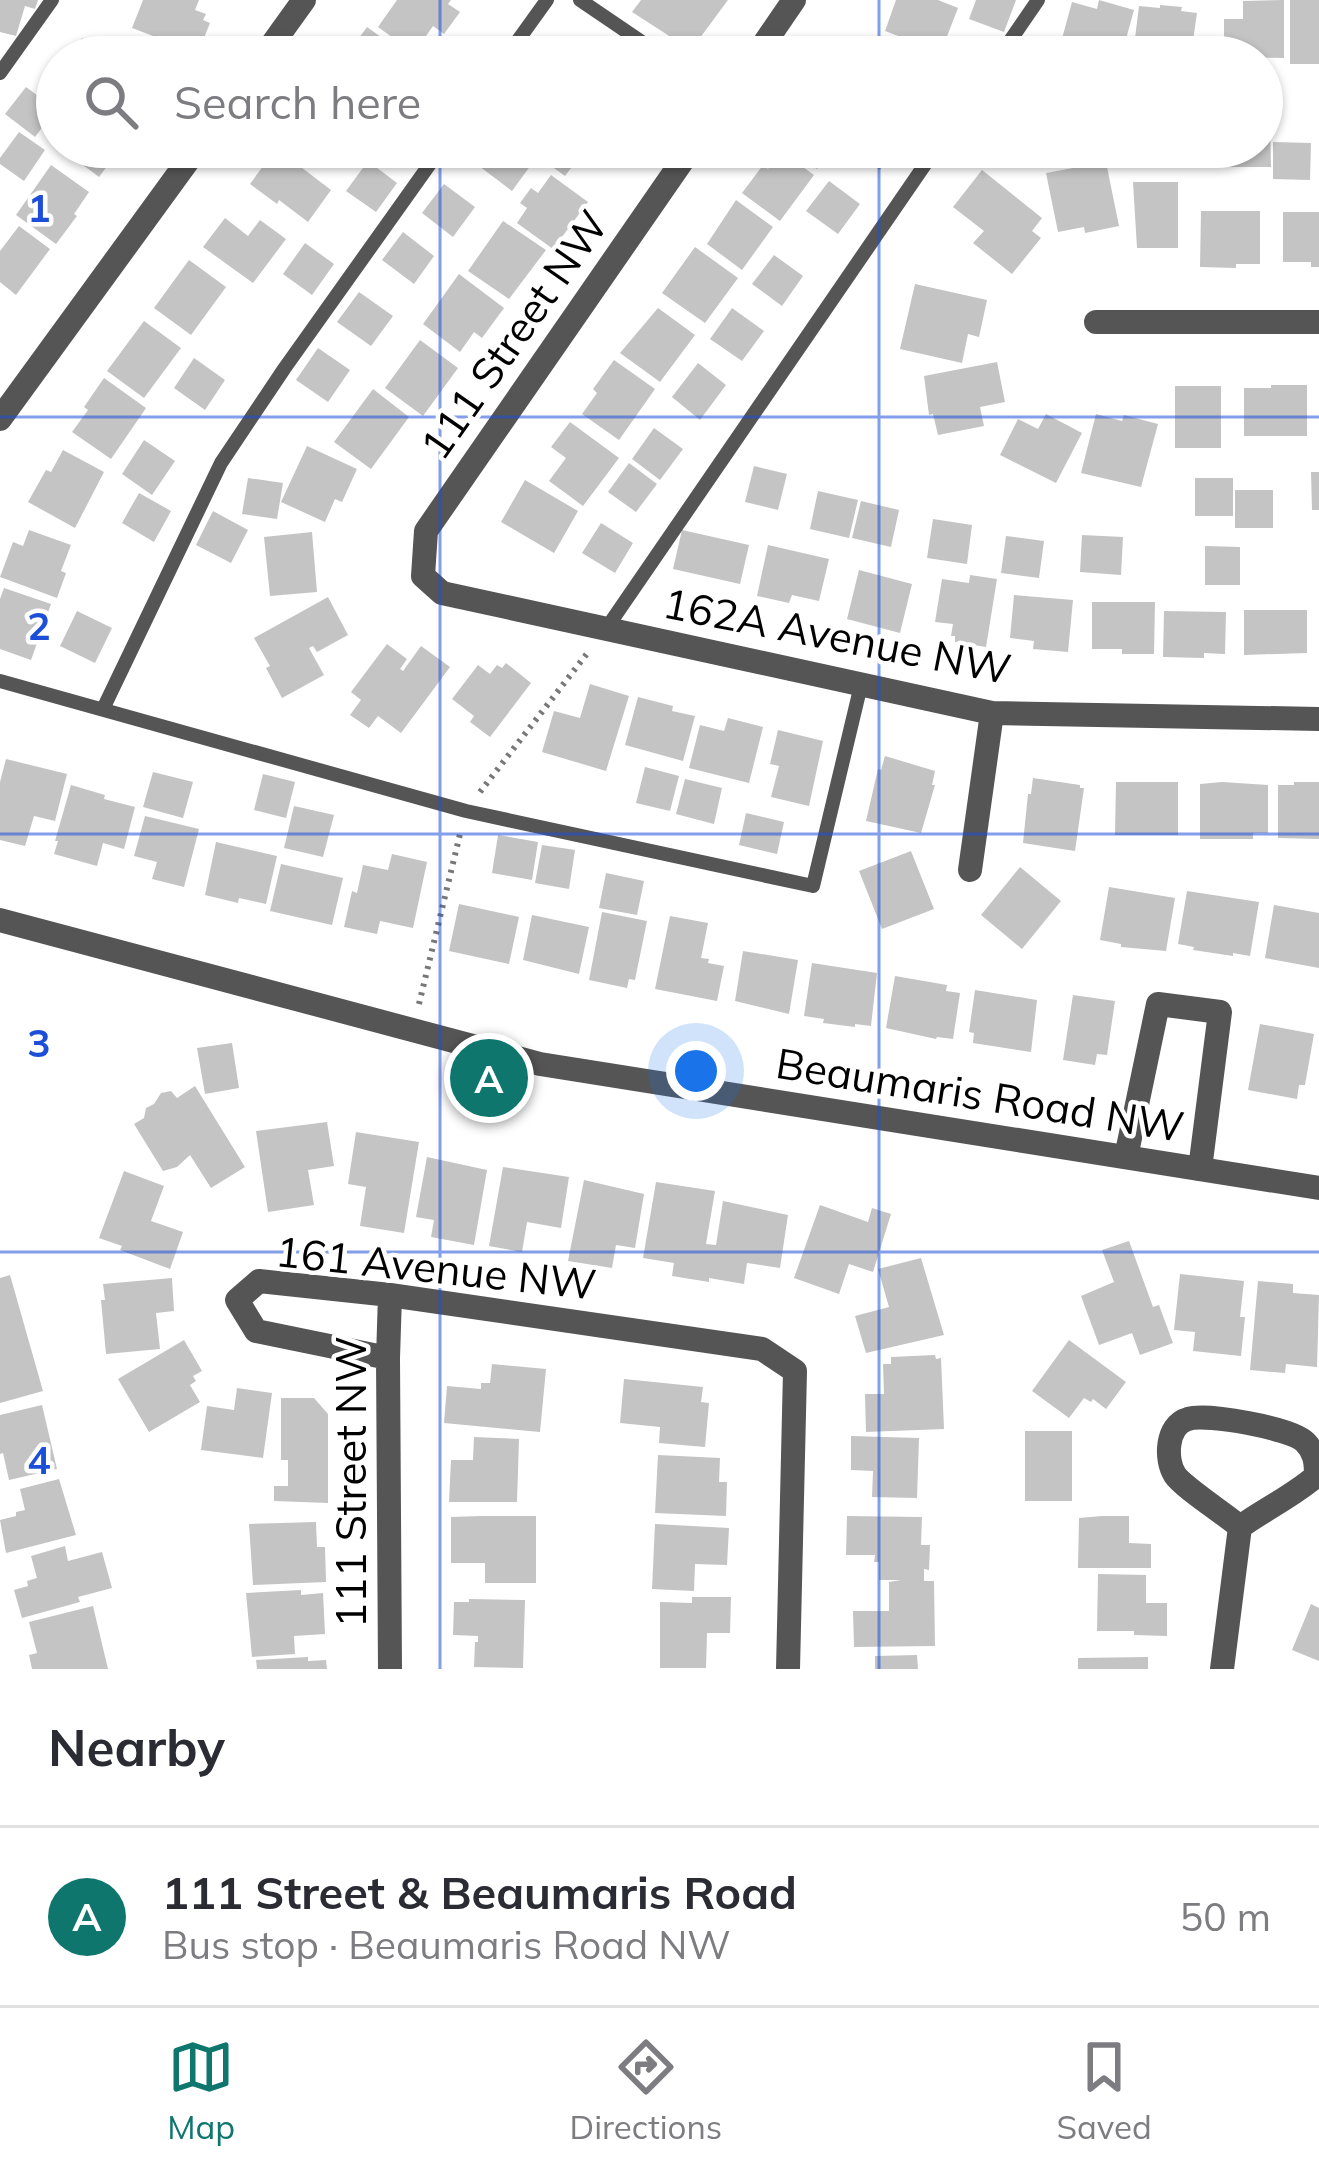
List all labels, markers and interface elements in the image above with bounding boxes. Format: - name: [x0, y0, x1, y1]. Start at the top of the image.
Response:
- search box: [36, 36, 1283, 168]
- icon: search: [78, 69, 144, 135]
- text: Search here: [174, 74, 421, 130]
- text: 1: [27, 183, 51, 232]
- street label: 111 Street NW: [408, 200, 619, 469]
- street label: 162A Avenue NW: [659, 576, 1015, 695]
- text: 2: [27, 601, 51, 650]
- text: 3: [27, 1018, 51, 1067]
- pin: A: [450, 1033, 528, 1123]
- street label: Beaumaris Road NW: [772, 1036, 1188, 1153]
- your location: [666, 1041, 726, 1101]
- street label: 161 Avenue NW: [273, 1224, 599, 1311]
- street label: 111 Street NW: [324, 1336, 377, 1628]
- text: 4: [27, 1435, 51, 1484]
- text: Nearby: [48, 1715, 225, 1779]
- text: 111 Street & Beaumaris Road: [162, 1864, 797, 1920]
- text: A: [72, 1892, 102, 1941]
- text: 50 m: [1180, 1892, 1271, 1941]
- text: Bus stop · Beaumaris Road NW: [162, 1920, 731, 1969]
- tab: Map: [167, 2034, 235, 2147]
- tab: Directions: [570, 2034, 722, 2147]
- tab: Saved: [1057, 2034, 1152, 2147]

